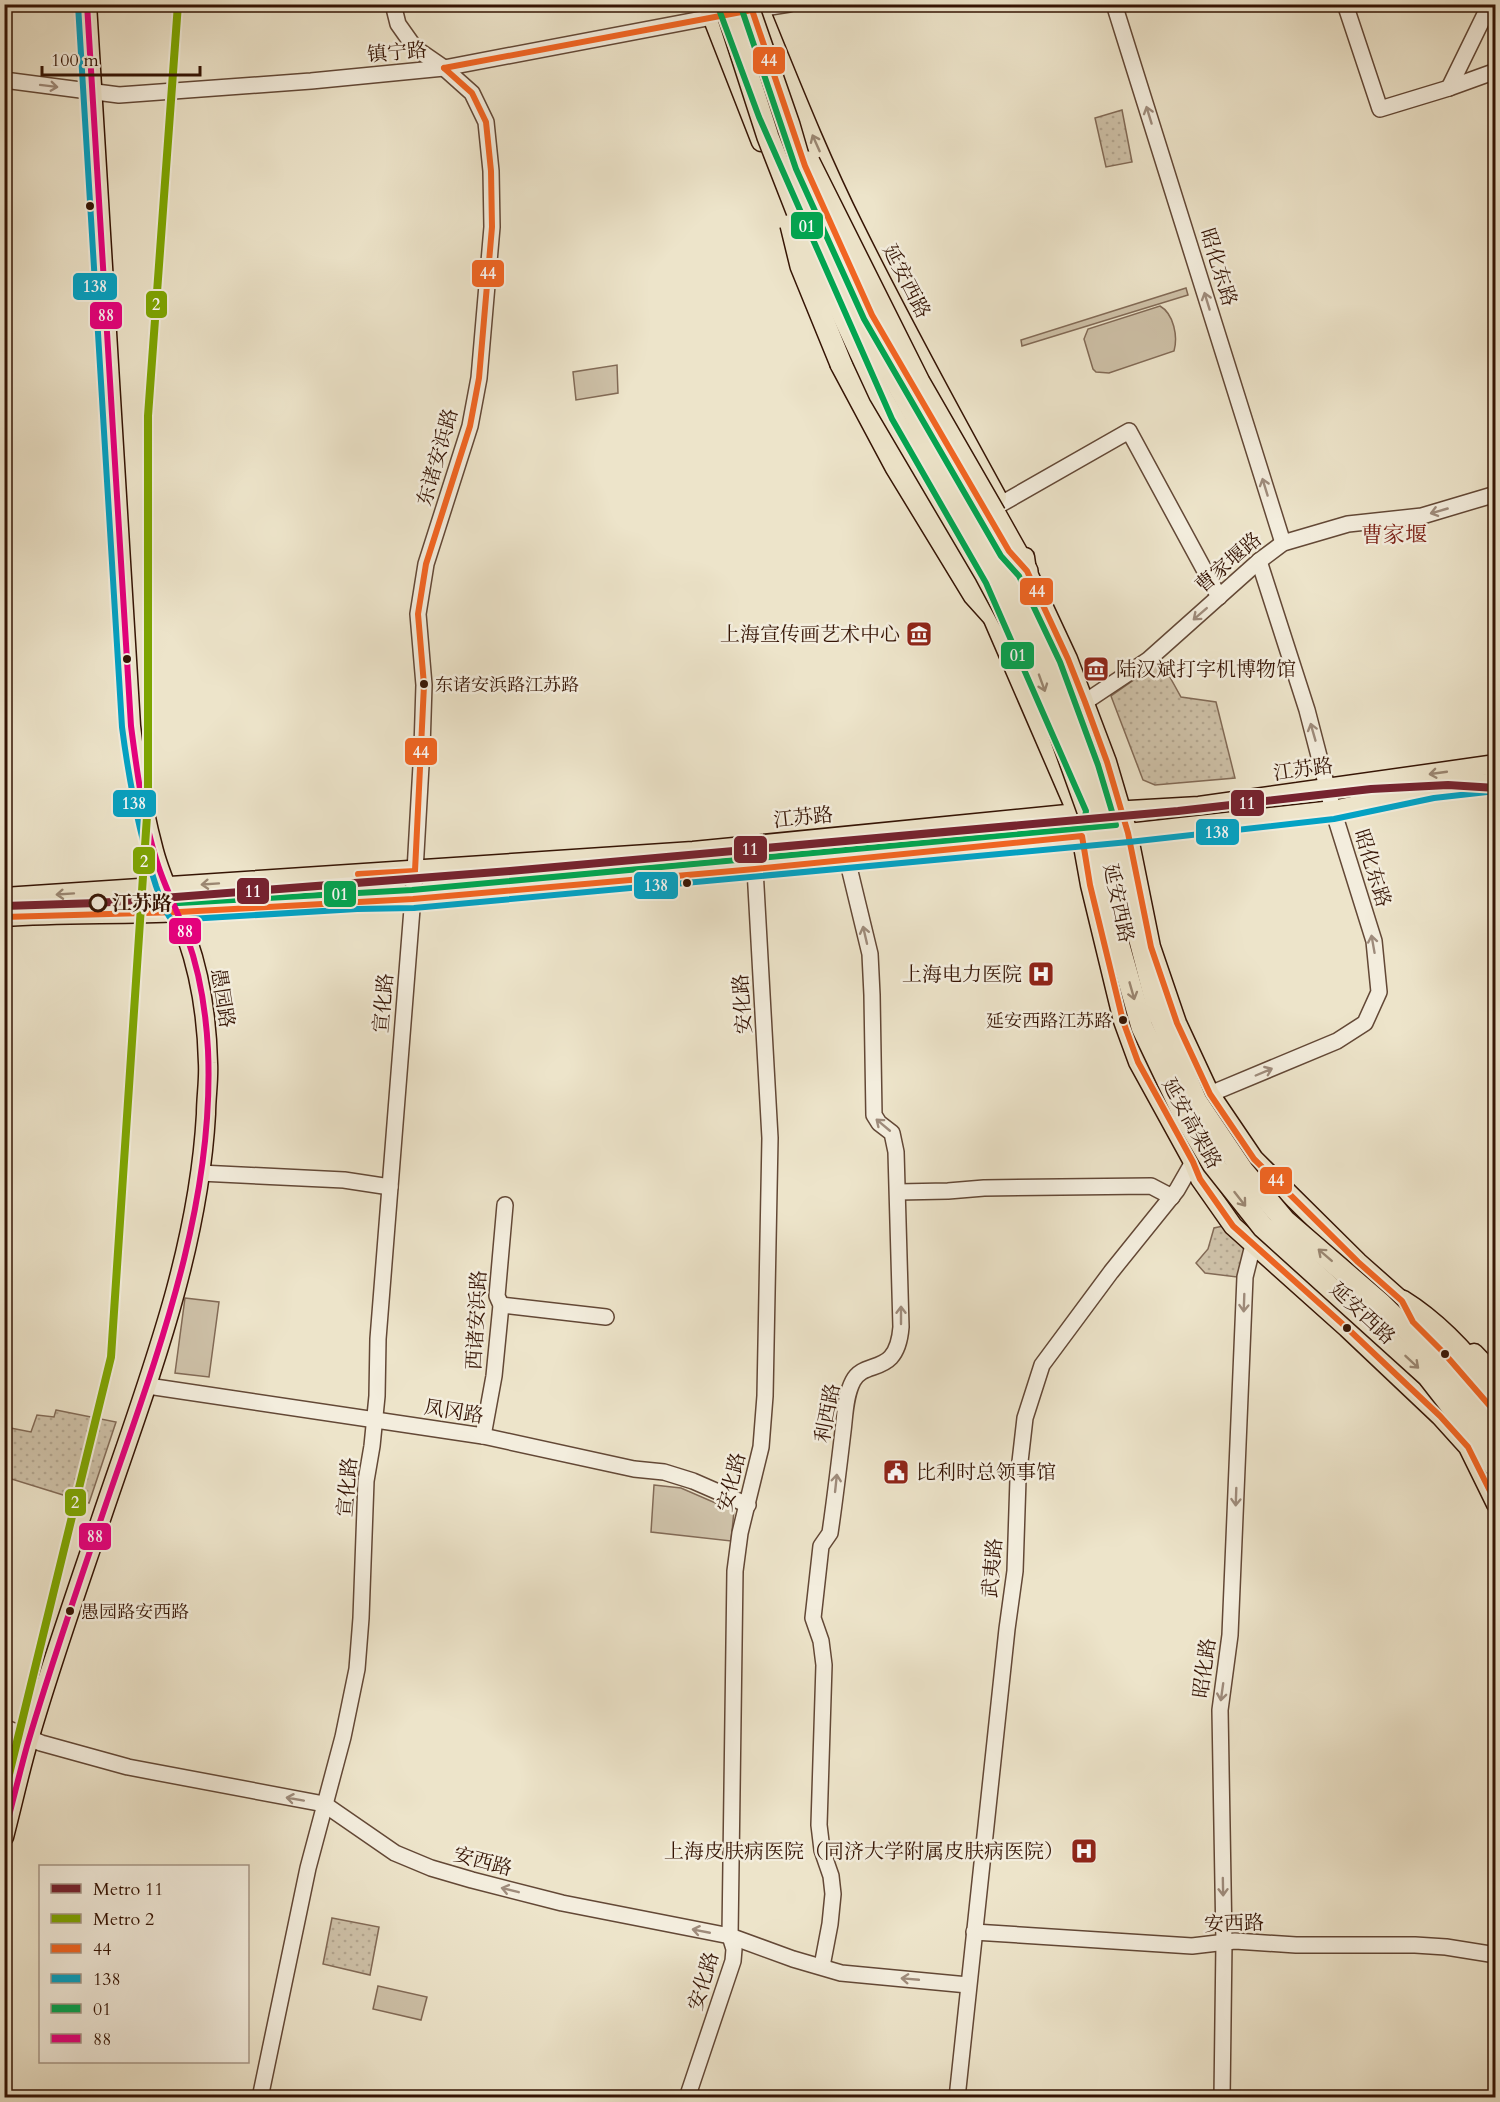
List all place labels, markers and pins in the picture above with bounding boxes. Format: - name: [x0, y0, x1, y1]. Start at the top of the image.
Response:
- unlabelled marker: [84, 200, 96, 212]
- museum icon: 上海宣传画艺术中心: [904, 619, 934, 649]
- place label: 上海宣传画艺术中心: [720, 621, 900, 648]
- unlabelled marker: [121, 653, 133, 665]
- museum icon: 陆汉斌打字机博物馆: [1081, 654, 1111, 684]
- place label: 陆汉斌打字机博物馆: [1116, 656, 1296, 683]
- place label: 东诸安浜路江苏路: [435, 673, 579, 698]
- marker: 东诸安浜路江苏路: [418, 678, 430, 690]
- unlabelled marker: [681, 877, 693, 889]
- place label: 江苏路: [112, 890, 172, 917]
- marker: 江苏路: [89, 894, 107, 912]
- hospital icon: 上海电力医院: [1026, 959, 1056, 989]
- place label: 上海电力医院: [902, 961, 1022, 988]
- place label: 延安西路江苏路: [986, 1009, 1112, 1034]
- marker: 延安西路江苏路: [1117, 1014, 1129, 1026]
- unlabelled marker: [1341, 1322, 1353, 1334]
- unlabelled marker: [1439, 1348, 1451, 1360]
- public building icon: 比利时总领事馆: [881, 1457, 911, 1487]
- place label: 比利时总领事馆: [916, 1459, 1056, 1486]
- place label: 愚园路安西路: [81, 1600, 189, 1625]
- marker: 愚园路安西路: [64, 1605, 76, 1617]
- hospital icon: 上海皮肤病医院（同济大学附属皮肤病医院）: [1069, 1836, 1099, 1866]
- place label: 上海皮肤病医院（同济大学附属皮肤病医院）: [664, 1838, 1064, 1865]

